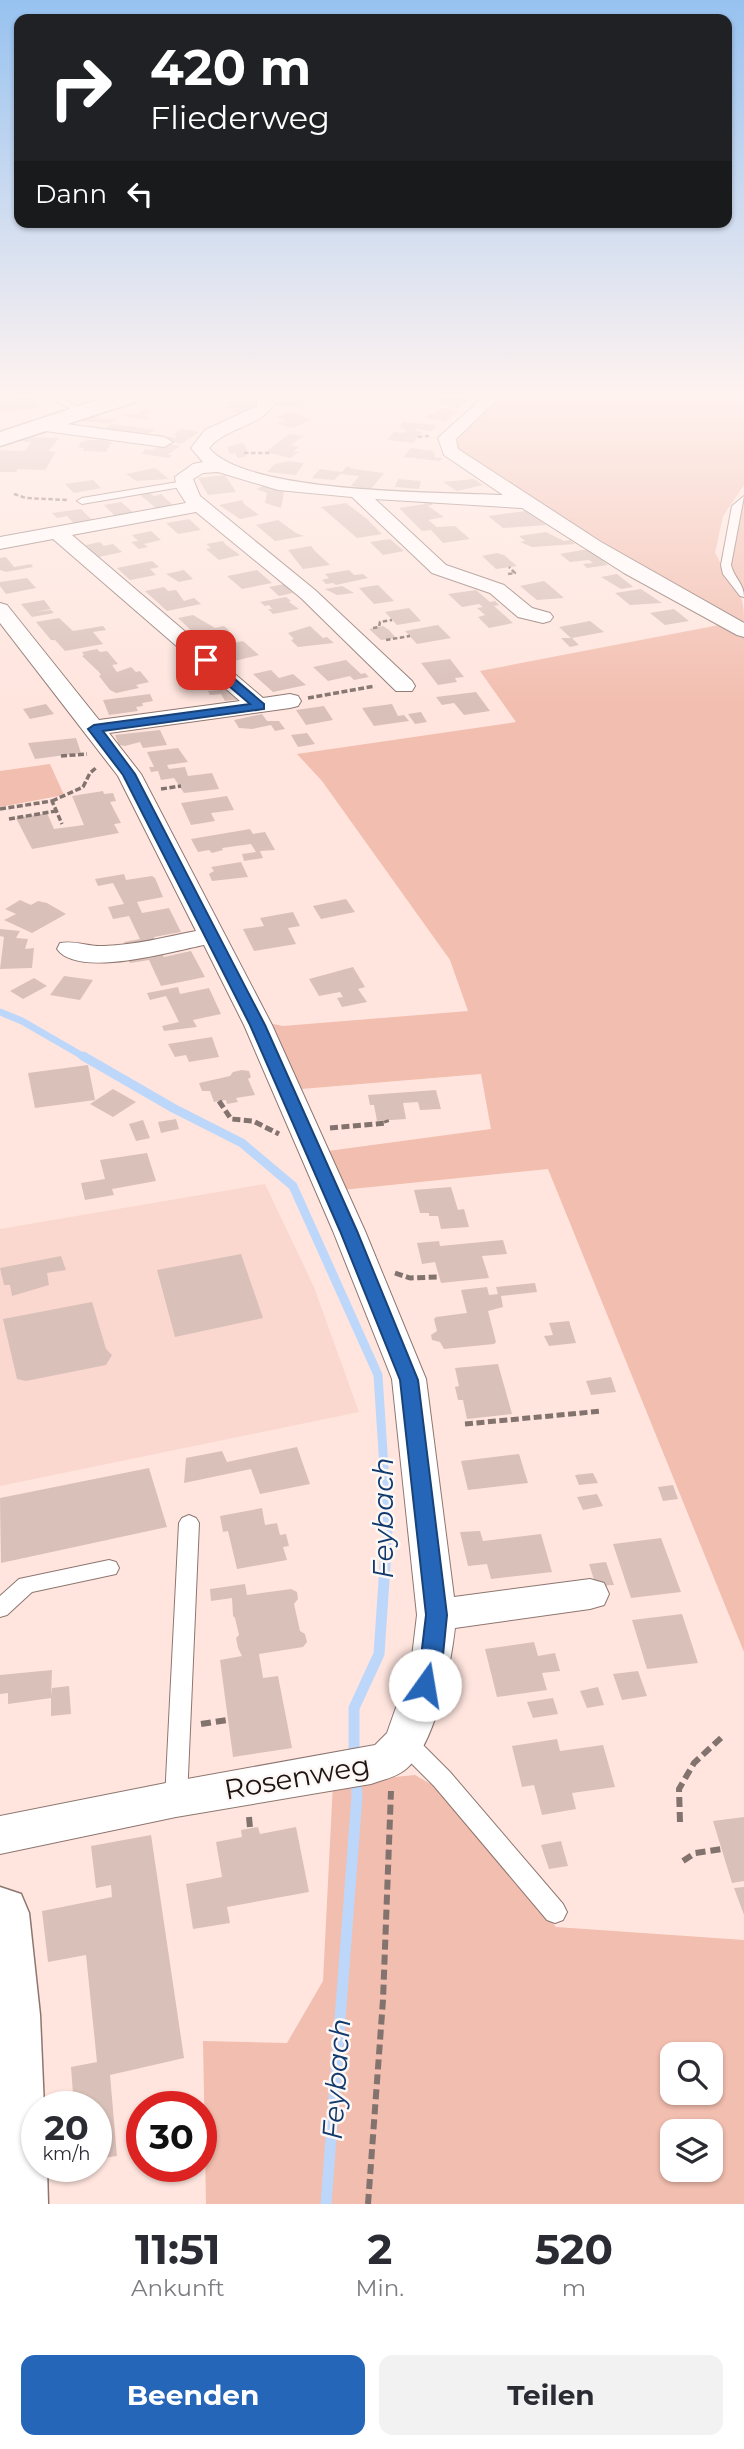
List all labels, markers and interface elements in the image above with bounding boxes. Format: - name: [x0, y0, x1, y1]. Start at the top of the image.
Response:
- text: 420 m: [150, 38, 311, 97]
- icon: right: [35, 42, 126, 133]
- text: Fliederweg: [150, 98, 330, 137]
- icon: left: [121, 175, 159, 213]
- text: Dann: [35, 178, 107, 210]
- pin: [176, 630, 236, 690]
- icon: arrive: [187, 641, 225, 679]
- water label: Feybach: [366, 1457, 400, 1579]
- position arrow: [388, 1648, 462, 1722]
- street label: Rosenweg: [222, 1747, 372, 1807]
- water label: Feybach: [315, 2017, 357, 2141]
- map controls: [660, 2042, 723, 2182]
- button: search: [660, 2042, 723, 2105]
- speed limit sign: 30: [126, 2091, 217, 2182]
- text: 20: [44, 2106, 89, 2149]
- button: layers: [660, 2119, 723, 2182]
- text: km/h: [42, 2143, 91, 2165]
- text: 11:51: [135, 2223, 220, 2275]
- text: 2: [367, 2223, 392, 2275]
- text: 520: [535, 2223, 613, 2275]
- text: Ankunft: [131, 2274, 225, 2302]
- text: Min.: [356, 2274, 404, 2302]
- text: m: [562, 2274, 586, 2302]
- button: Beenden: [21, 2355, 365, 2435]
- button: Teilen: [379, 2355, 723, 2435]

